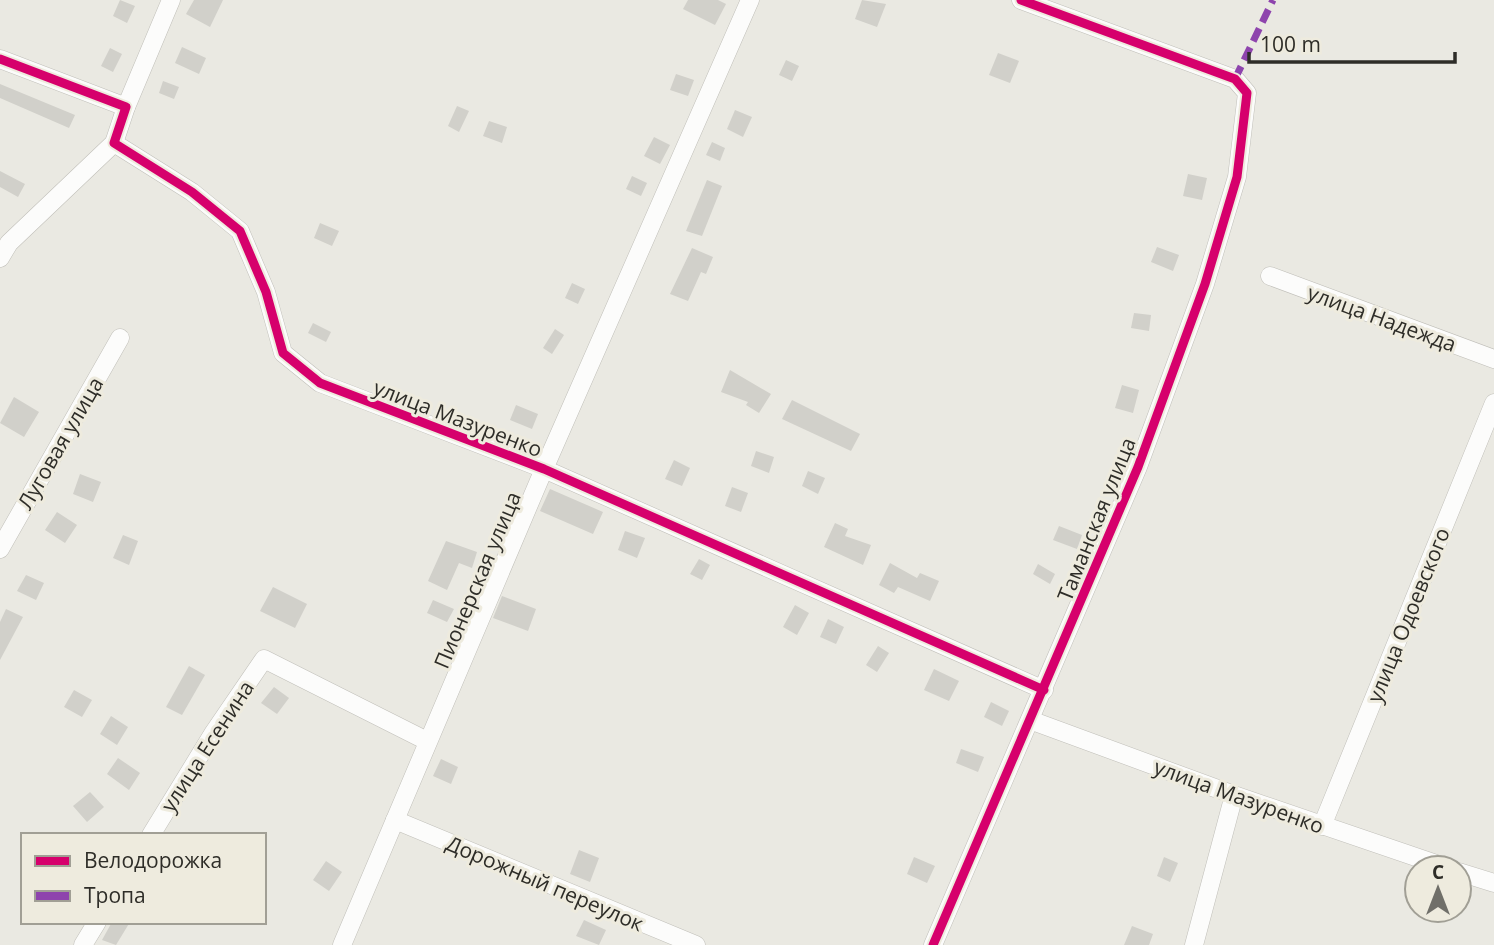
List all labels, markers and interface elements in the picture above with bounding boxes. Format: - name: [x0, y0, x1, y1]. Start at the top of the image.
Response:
- scale bar: [1249, 21, 1456, 65]
- text: 100 m: [1260, 30, 1321, 58]
- street label: улица Надежда: [1304, 278, 1460, 358]
- street label: Луговая улица: [11, 372, 109, 514]
- street label: улица Мазуренко: [370, 373, 546, 463]
- street label: Таманская улица: [1050, 433, 1142, 605]
- street label: Пионерская улица: [427, 487, 527, 673]
- street label: улица Одоевского: [1360, 523, 1456, 707]
- street label: улица Есенина: [154, 675, 260, 817]
- street label: улица Мазуренко: [1150, 752, 1328, 840]
- street label: Дорожный переулок: [442, 829, 648, 937]
- legend: [21, 833, 266, 924]
- text: Велодорожка: [84, 846, 222, 874]
- north arrow: [1403, 854, 1473, 924]
- text: С: [1432, 859, 1444, 885]
- text: Тропа: [84, 881, 146, 909]

